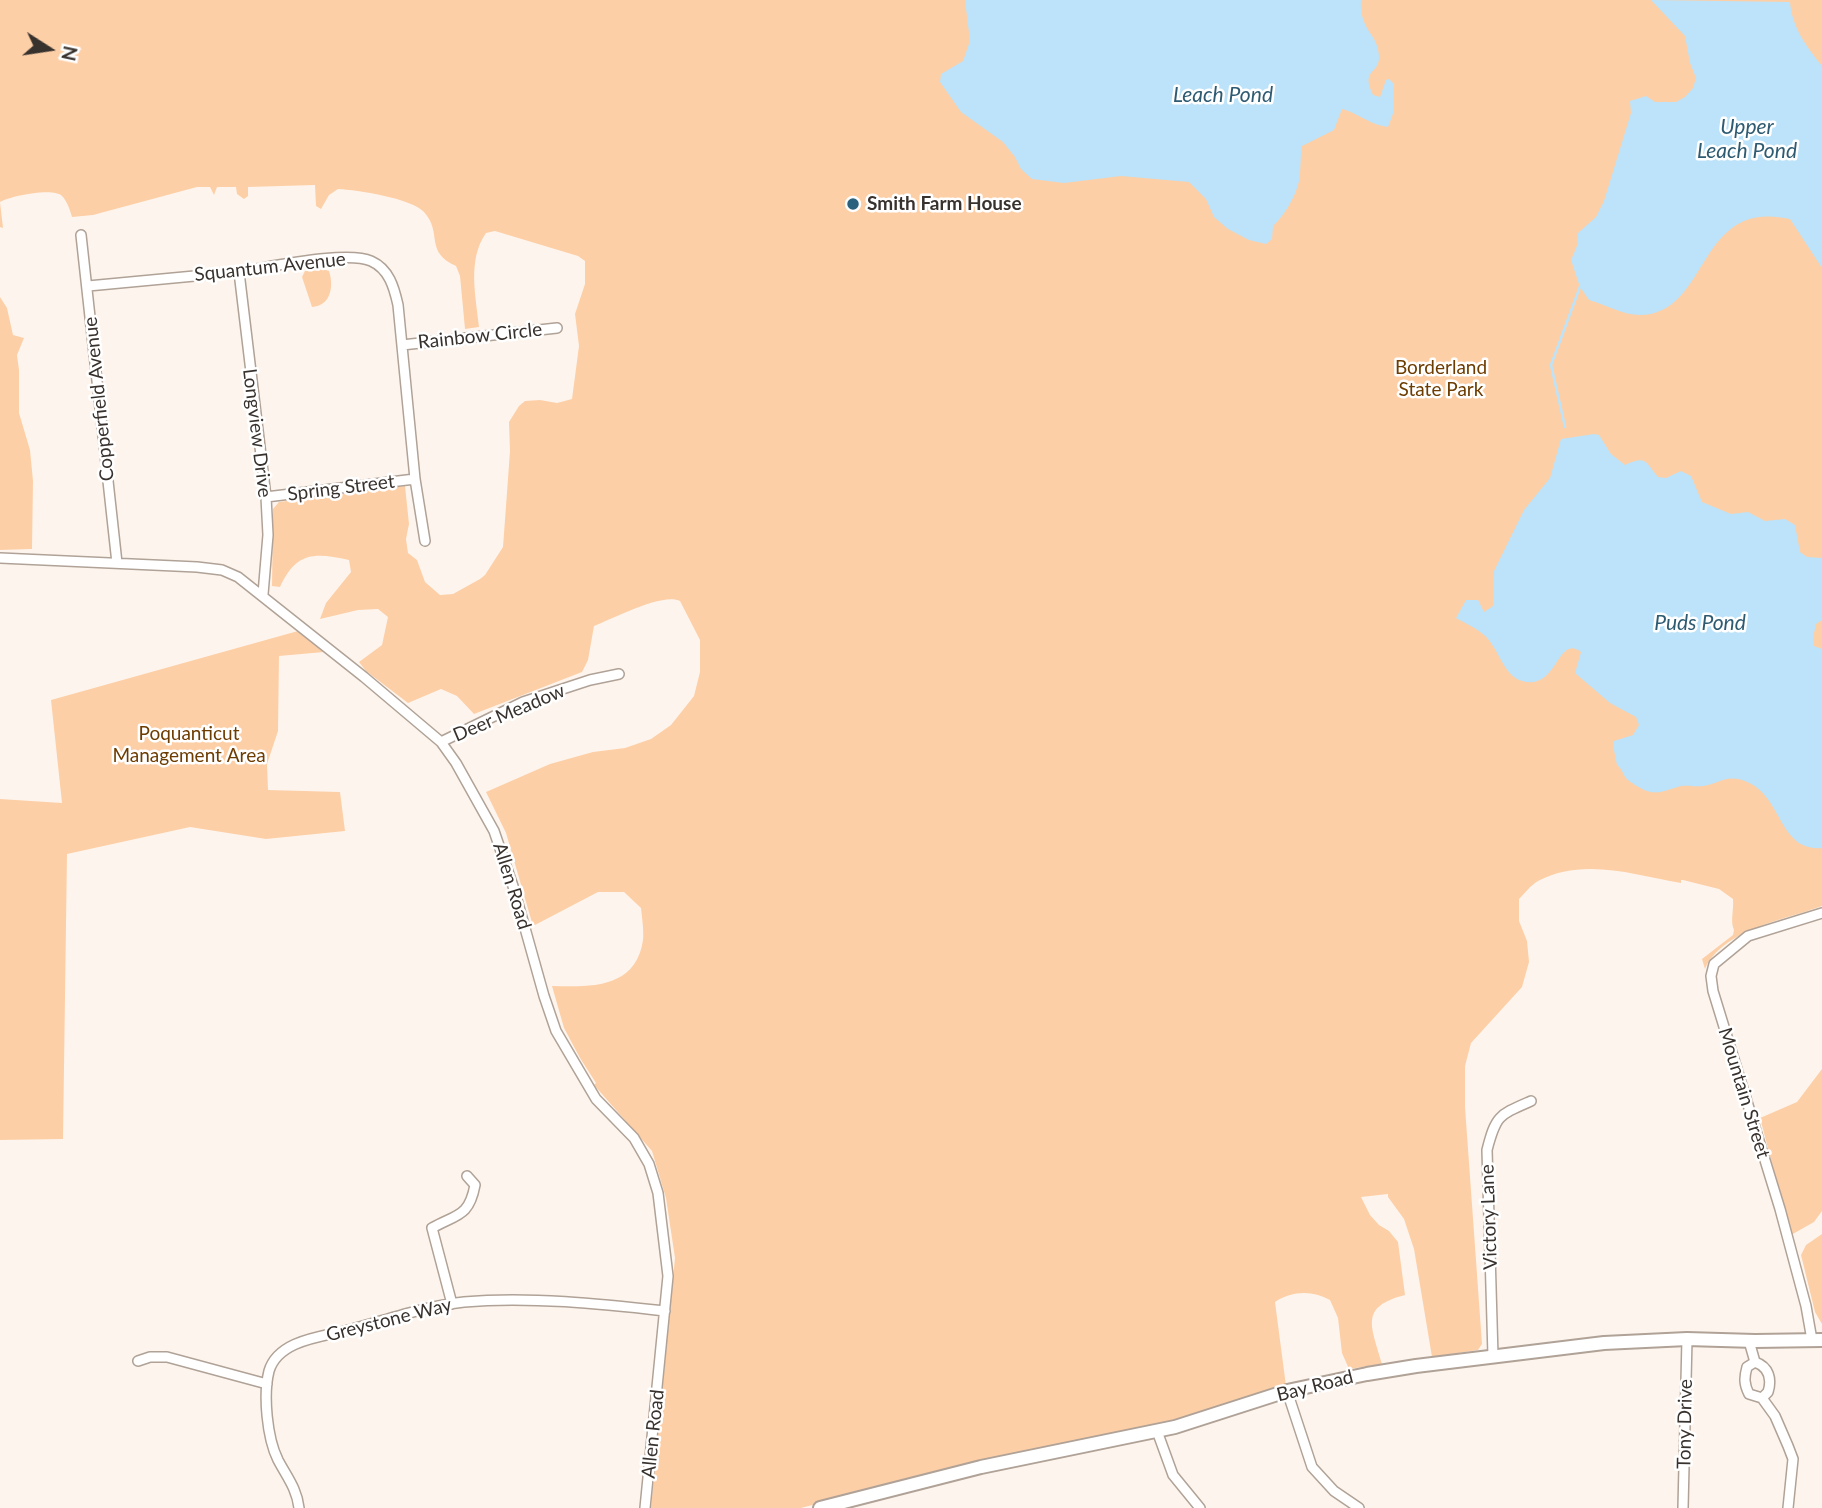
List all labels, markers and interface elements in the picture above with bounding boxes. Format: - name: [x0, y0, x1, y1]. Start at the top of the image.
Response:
- north arrow: [14, 14, 84, 84]
- text: N: [57, 44, 83, 63]
- water label: Leach Pond: [1173, 82, 1273, 108]
- water label: Upper Leach Pond: [1697, 114, 1797, 164]
- place label: Smith Farm House: [867, 193, 1022, 215]
- marker: Smith Farm House: [845, 196, 861, 212]
- street label: Squantum Avenue: [193, 248, 347, 286]
- street label: Copperfield Avenue: [79, 316, 119, 482]
- street label: Rainbow Circle: [417, 318, 543, 354]
- park label: Borderland State Park: [1395, 357, 1487, 401]
- street label: Longview Drive: [238, 367, 276, 499]
- street label: Spring Street: [286, 470, 396, 506]
- water label: Puds Pond: [1654, 610, 1746, 636]
- street label: Deer Meadow: [450, 679, 568, 747]
- park label: Poquanticut Management Area: [112, 723, 266, 767]
- street label: Allen Road: [488, 840, 536, 932]
- street label: Mountain Street: [1713, 1025, 1775, 1161]
- street label: Victory Lane: [1476, 1164, 1502, 1270]
- street label: Greystone Way: [324, 1293, 454, 1347]
- street label: Bay Road: [1274, 1365, 1356, 1407]
- street label: Tony Drive: [1673, 1379, 1697, 1469]
- street label: Allen Road: [637, 1388, 669, 1480]

